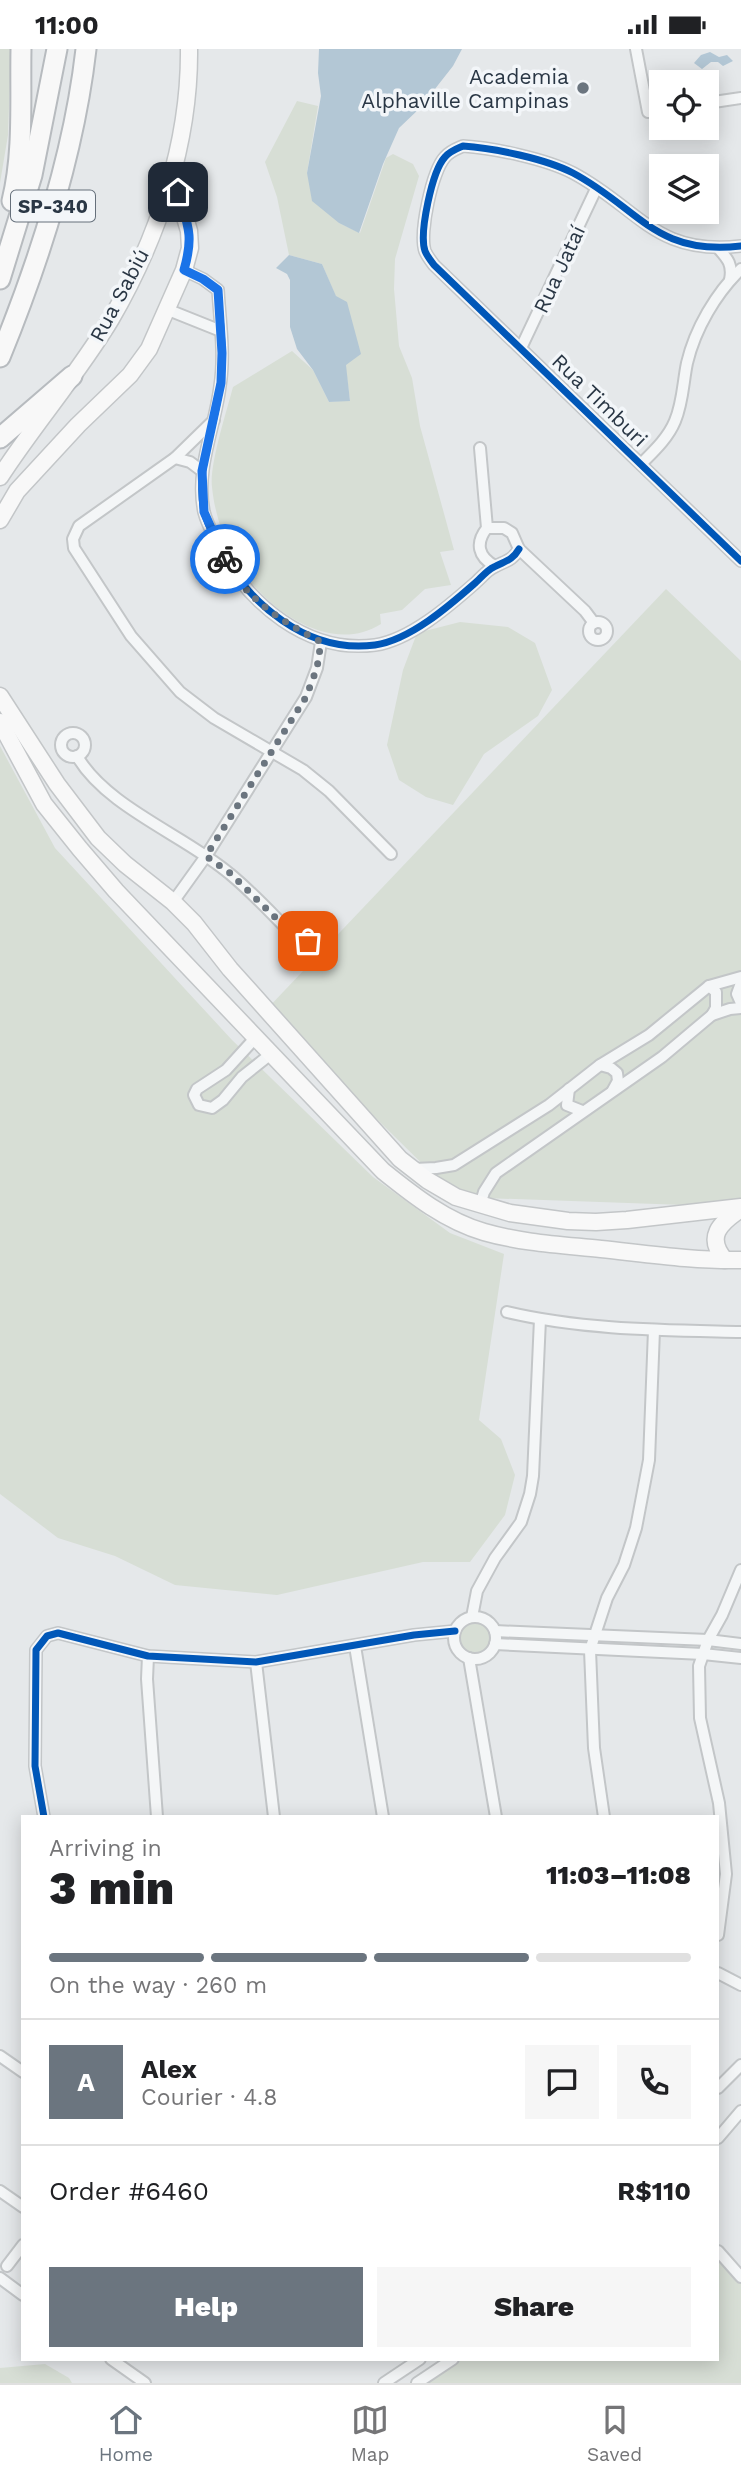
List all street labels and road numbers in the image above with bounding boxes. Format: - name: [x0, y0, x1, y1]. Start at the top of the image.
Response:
- road number: SP-340: [11, 190, 95, 221]
- street label: Rua Jataí: [528, 221, 590, 317]
- street label: Rua Sabiú: [84, 244, 154, 346]
- street label: Rua Timburi: [547, 348, 653, 452]

